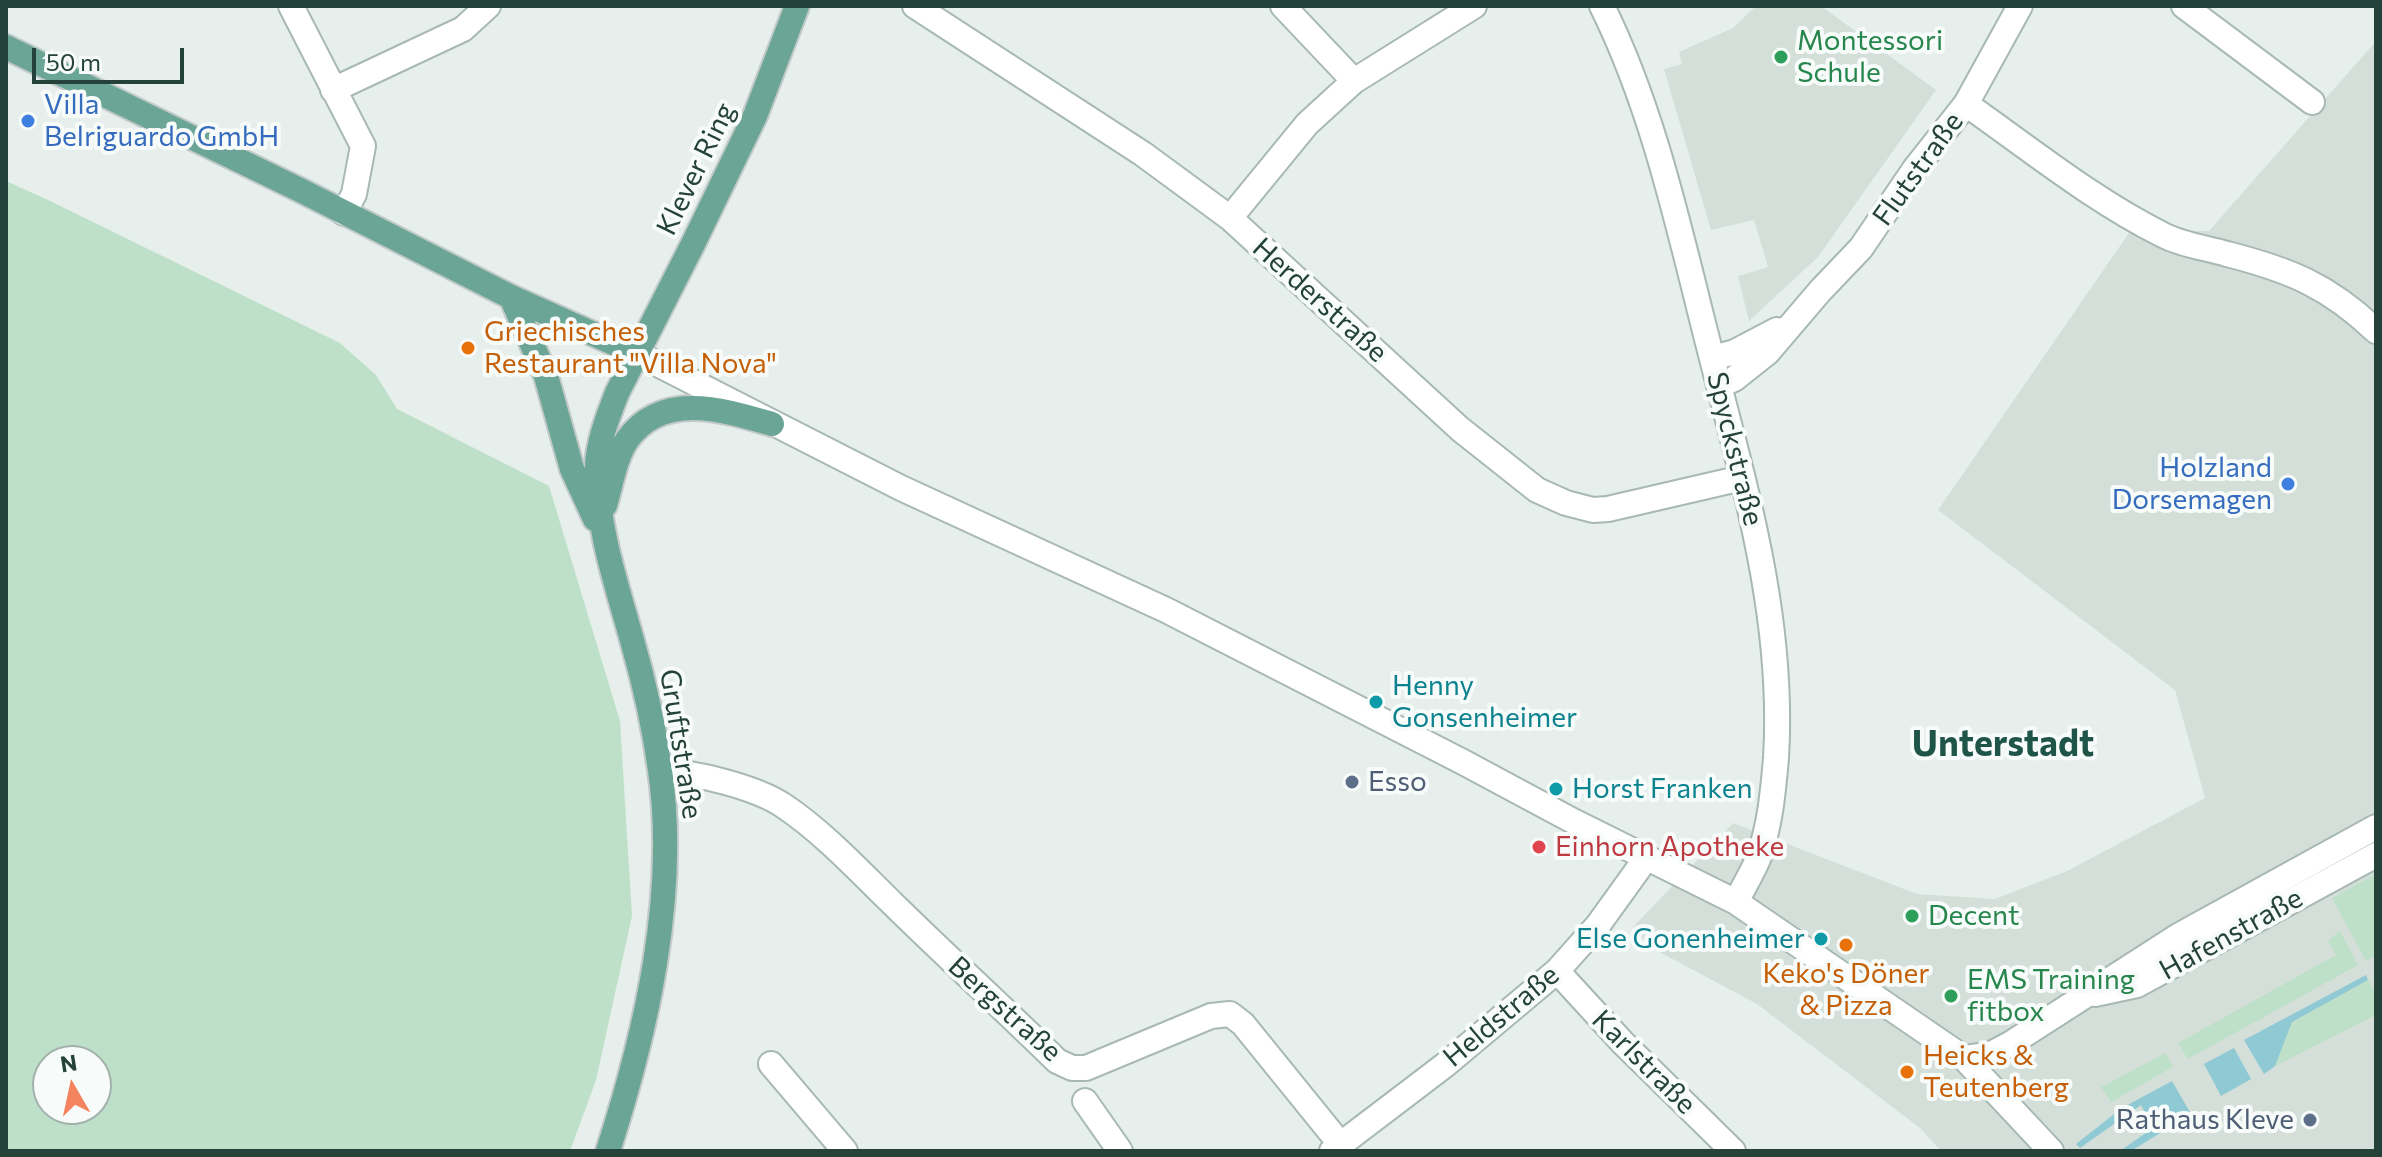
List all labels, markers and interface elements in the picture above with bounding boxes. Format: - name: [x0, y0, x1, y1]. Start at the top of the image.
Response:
- place label: Montessori Schule: [1797, 24, 1943, 90]
- scale bar: [36, 32, 188, 82]
- text: 50 m: [46, 47, 101, 76]
- marker: Montessori Schule: [1772, 48, 1790, 66]
- place label: Villa Belriguardo GmbH: [44, 88, 279, 154]
- street label: Klever Ring: [650, 98, 742, 240]
- street label: Flutstraße: [1866, 106, 1970, 232]
- marker: Villa Belriguardo GmbH: [19, 112, 37, 130]
- street label: Herderstraße: [1246, 231, 1394, 369]
- place label: Griechisches Restaurant "Villa Nova": [484, 315, 777, 381]
- marker: Griechisches Restaurant "Villa Nova": [459, 339, 477, 357]
- street label: Spyckstraße: [1700, 369, 1770, 529]
- place label: Holzland Dorsemagen: [2112, 451, 2272, 517]
- marker: Holzland Dorsemagen: [2279, 475, 2297, 493]
- street label: Gruftstraße: [653, 667, 709, 821]
- place label: Henny Gonsenheimer: [1392, 669, 1577, 735]
- marker: Henny Gonsenheimer: [1367, 693, 1385, 711]
- district label: Unterstadt: [1912, 722, 2094, 766]
- place label: Esso: [1368, 765, 1427, 799]
- place label: Horst Franken: [1572, 772, 1753, 806]
- marker: Esso: [1343, 773, 1361, 791]
- marker: Horst Franken: [1547, 780, 1565, 798]
- place label: Einhorn Apotheke: [1555, 830, 1784, 864]
- marker: Einhorn Apotheke: [1530, 838, 1548, 856]
- street label: Hafenstraße: [2154, 881, 2308, 987]
- place label: Decent: [1928, 899, 2020, 933]
- marker: Decent: [1903, 907, 1921, 925]
- place label: Else Gonenheimer: [1576, 922, 1805, 956]
- marker: Else Gonenheimer: [1812, 930, 1830, 948]
- marker: Keko's Döner & Pizza: [1837, 936, 1855, 954]
- street label: Bergstraße: [942, 949, 1068, 1069]
- place label: Keko's Döner & Pizza: [1763, 957, 1929, 1023]
- street label: Heldstraße: [1436, 958, 1566, 1074]
- place label: EMS Training fitbox: [1967, 963, 2135, 1029]
- marker: EMS Training fitbox: [1942, 987, 1960, 1005]
- street label: Karlstraße: [1585, 1003, 1703, 1121]
- place label: Heicks & Teutenberg: [1923, 1039, 2069, 1105]
- north arrow: [32, 1045, 112, 1125]
- text: N: [58, 1048, 79, 1077]
- marker: Heicks & Teutenberg: [1898, 1063, 1916, 1081]
- place label: Rathaus Kleve: [2116, 1103, 2294, 1137]
- marker: Rathaus Kleve: [2301, 1111, 2319, 1129]

